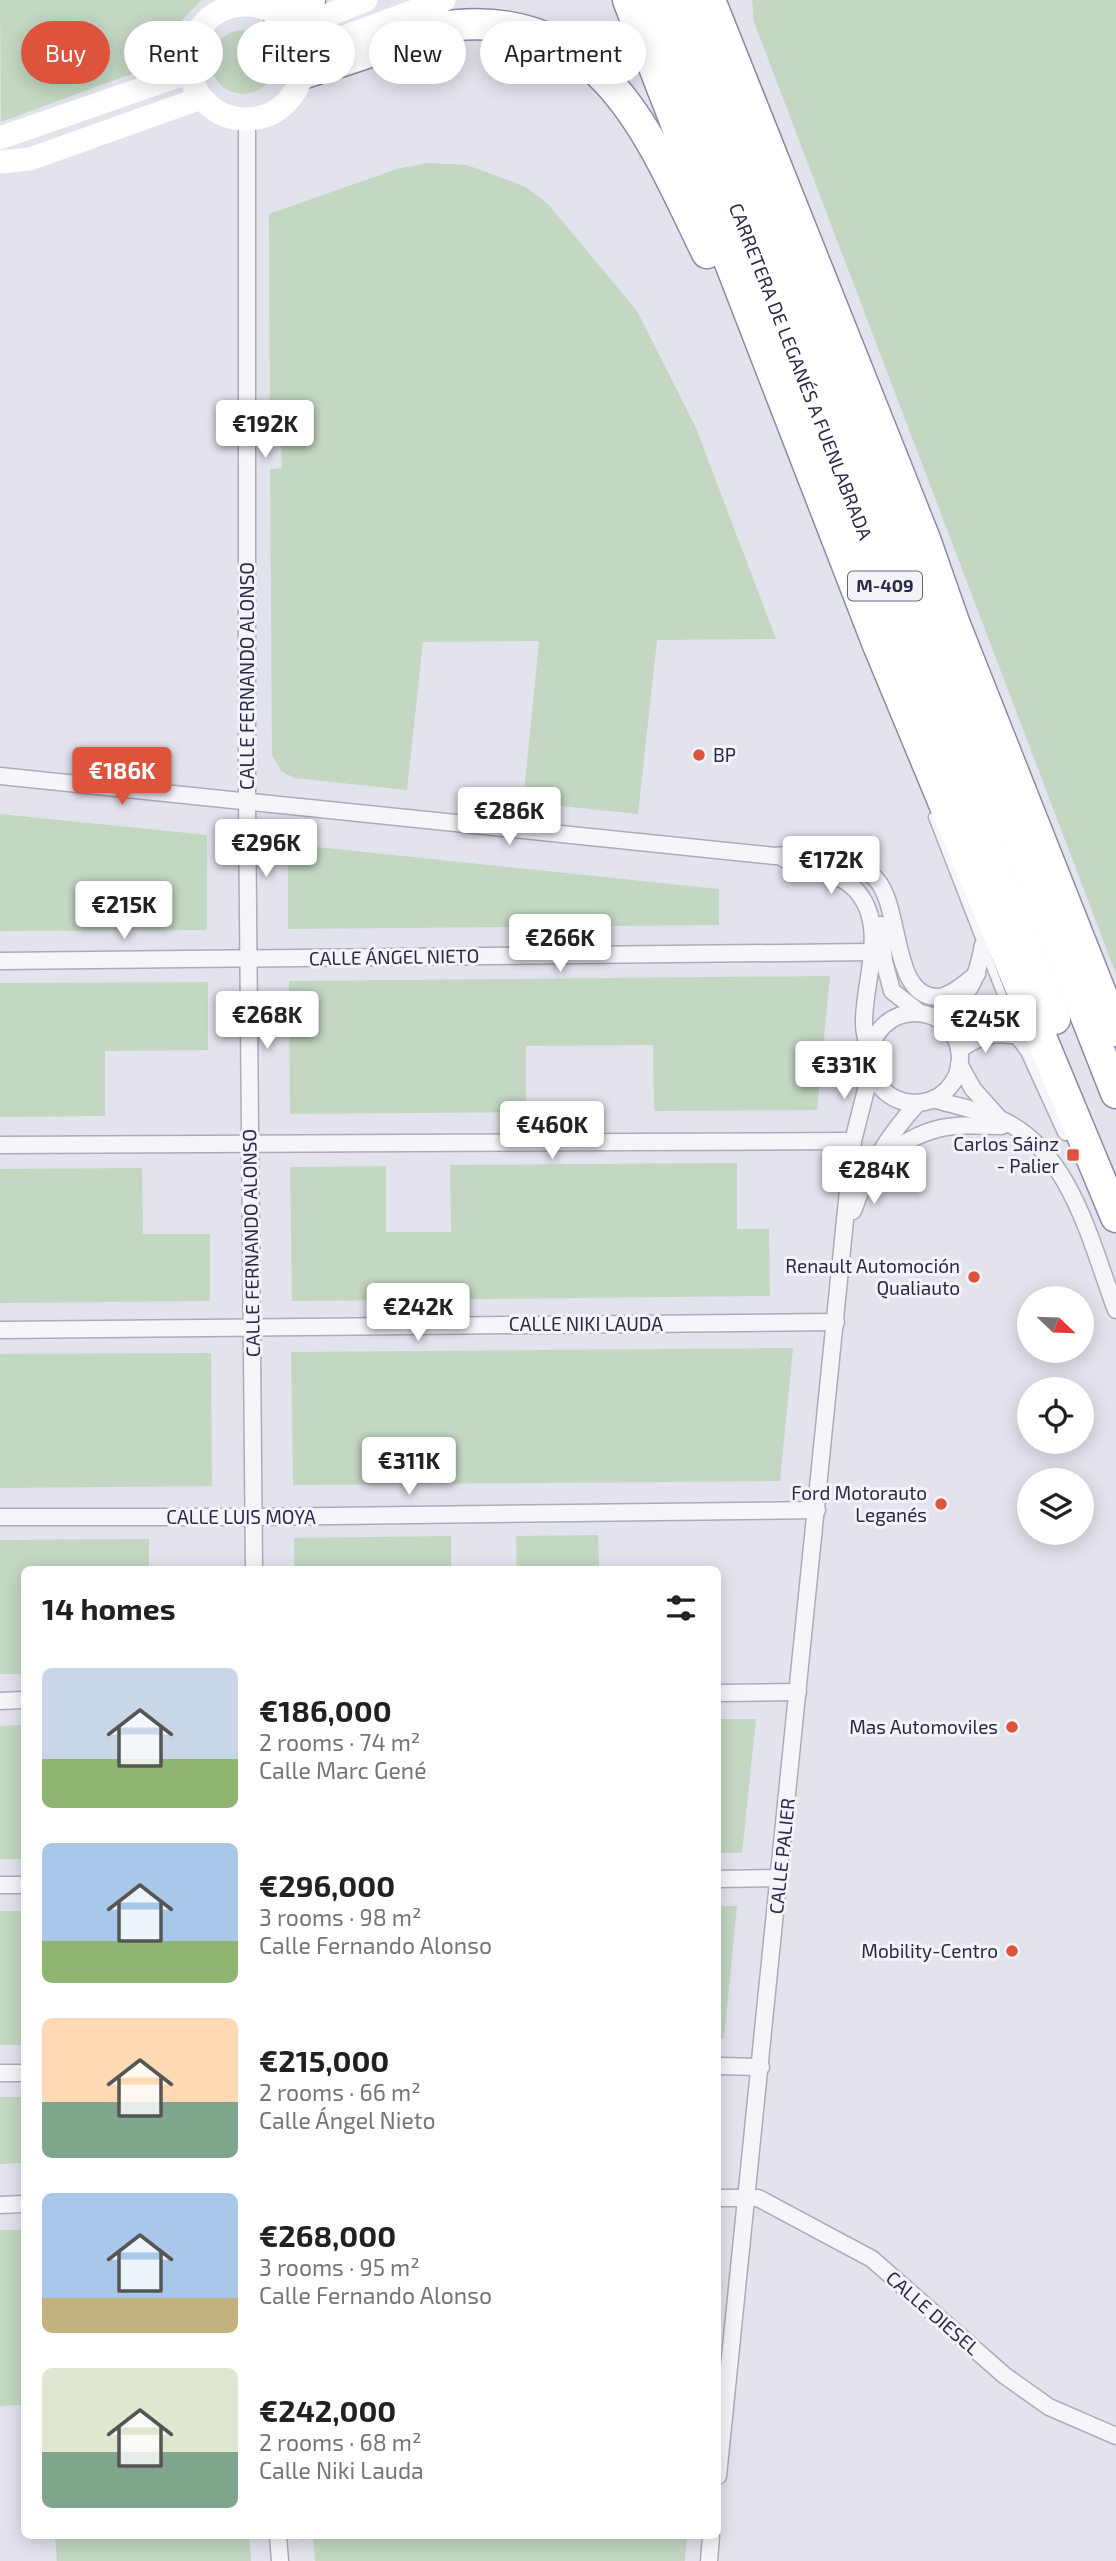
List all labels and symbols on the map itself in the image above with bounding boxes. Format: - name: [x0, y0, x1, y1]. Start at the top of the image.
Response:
- street label: CARRETERA DE LEGANÉS A FUENLABRADA: [725, 200, 878, 543]
- pin: €192K: [216, 400, 314, 460]
- street label: CALLE FERNANDO ALONSO: [235, 562, 258, 790]
- road number: M-409: [848, 572, 922, 600]
- place label: BP: [713, 743, 736, 766]
- marker: BP: [691, 747, 707, 763]
- pin: €186K: [73, 748, 171, 807]
- pin: €286K: [460, 788, 558, 847]
- pin: €296K: [217, 820, 315, 879]
- pin: €172K: [782, 836, 880, 896]
- pin: €215K: [75, 881, 173, 941]
- pin: €266K: [511, 914, 609, 974]
- street label: CALLE ÁNGEL NIETO: [309, 944, 479, 969]
- pin: €268K: [218, 992, 316, 1051]
- pin: €245K: [936, 996, 1034, 1055]
- pin: €331K: [795, 1042, 893, 1101]
- pin: €460K: [503, 1102, 601, 1161]
- street label: CALLE FERNANDO ALONSO: [237, 1129, 264, 1357]
- place label: Carlos Sáinz - Palier: [953, 1132, 1059, 1177]
- pin: €284K: [825, 1146, 923, 1206]
- marker: Carlos Sáinz - Palier: [1065, 1147, 1081, 1163]
- place label: Renault Automoción Qualiauto: [785, 1254, 960, 1299]
- marker: Renault Automoción Qualiauto: [966, 1269, 982, 1285]
- pin: €242K: [369, 1284, 467, 1343]
- north arrow: [1017, 1286, 1094, 1363]
- street label: CALLE NIKI LAUDA: [509, 1312, 663, 1335]
- pin: €311K: [360, 1438, 458, 1497]
- place label: Ford Motorauto Leganés: [791, 1481, 927, 1526]
- marker: Ford Motorauto Leganés: [933, 1496, 949, 1512]
- street label: CALLE LUIS MOYA: [166, 1505, 316, 1528]
- place label: Mas Automoviles: [849, 1715, 998, 1738]
- marker: Mas Automoviles: [1004, 1719, 1020, 1735]
- street label: CALLE PALIER: [764, 1797, 799, 1915]
- place label: Mobility-Centro: [861, 1939, 998, 1962]
- marker: Mobility-Centro: [1004, 1943, 1020, 1959]
- street label: CALLE DIESEL: [882, 2266, 985, 2360]

